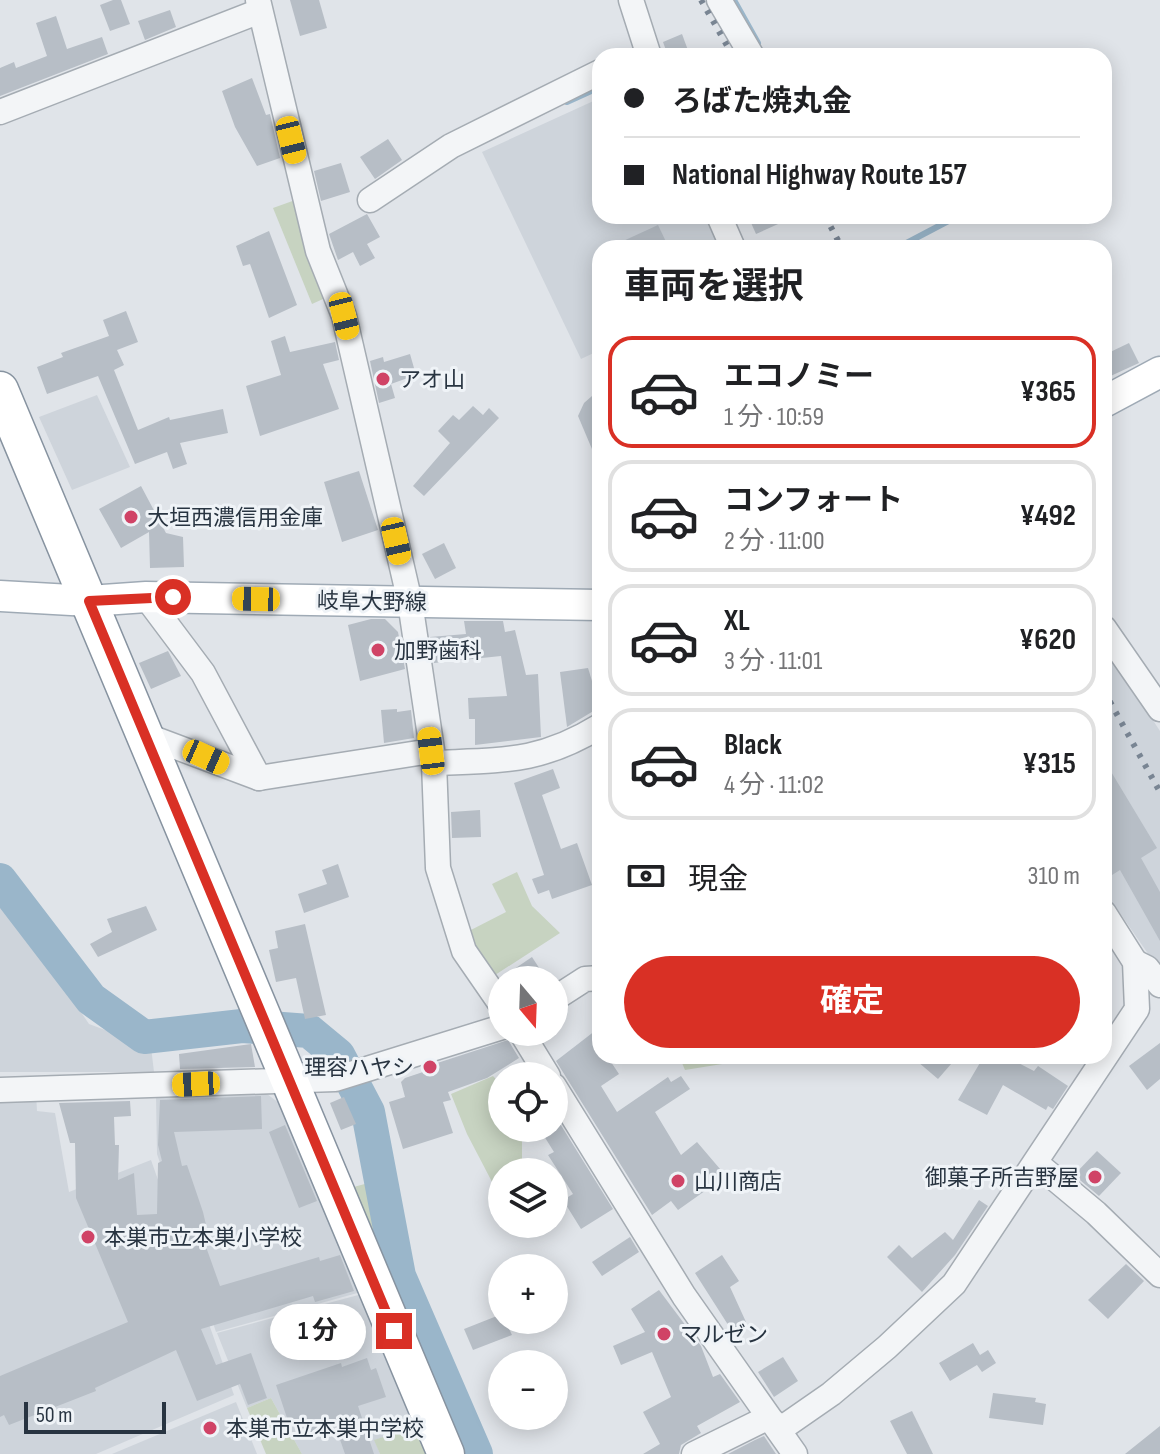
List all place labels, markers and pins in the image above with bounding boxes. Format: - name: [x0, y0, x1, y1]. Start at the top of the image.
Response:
- place label: アオ山: [399, 367, 465, 394]
- marker: アオ山: [374, 370, 392, 388]
- place label: 大垣西濃信用金庫: [147, 505, 323, 532]
- marker: 大垣西濃信用金庫: [122, 508, 140, 526]
- place label: 加野歯科: [394, 638, 482, 665]
- marker: 加野歯科: [369, 641, 387, 659]
- place label: 理容ハヤシ: [304, 1055, 414, 1082]
- marker: 理容ハヤシ: [421, 1058, 439, 1076]
- place label: 御菓子所吉野屋: [925, 1165, 1079, 1192]
- marker: 御菓子所吉野屋: [1086, 1168, 1104, 1186]
- place label: 山川商店: [694, 1169, 782, 1196]
- marker: 山川商店: [669, 1172, 687, 1190]
- place label: 本巣市立本巣小学校: [104, 1225, 302, 1252]
- marker: 本巣市立本巣小学校: [79, 1228, 97, 1246]
- place label: マルゼン: [680, 1322, 768, 1349]
- marker: マルゼン: [655, 1325, 673, 1343]
- place label: 本巣市立本巣中学校: [226, 1416, 424, 1443]
- marker: 本巣市立本巣中学校: [201, 1419, 219, 1437]

